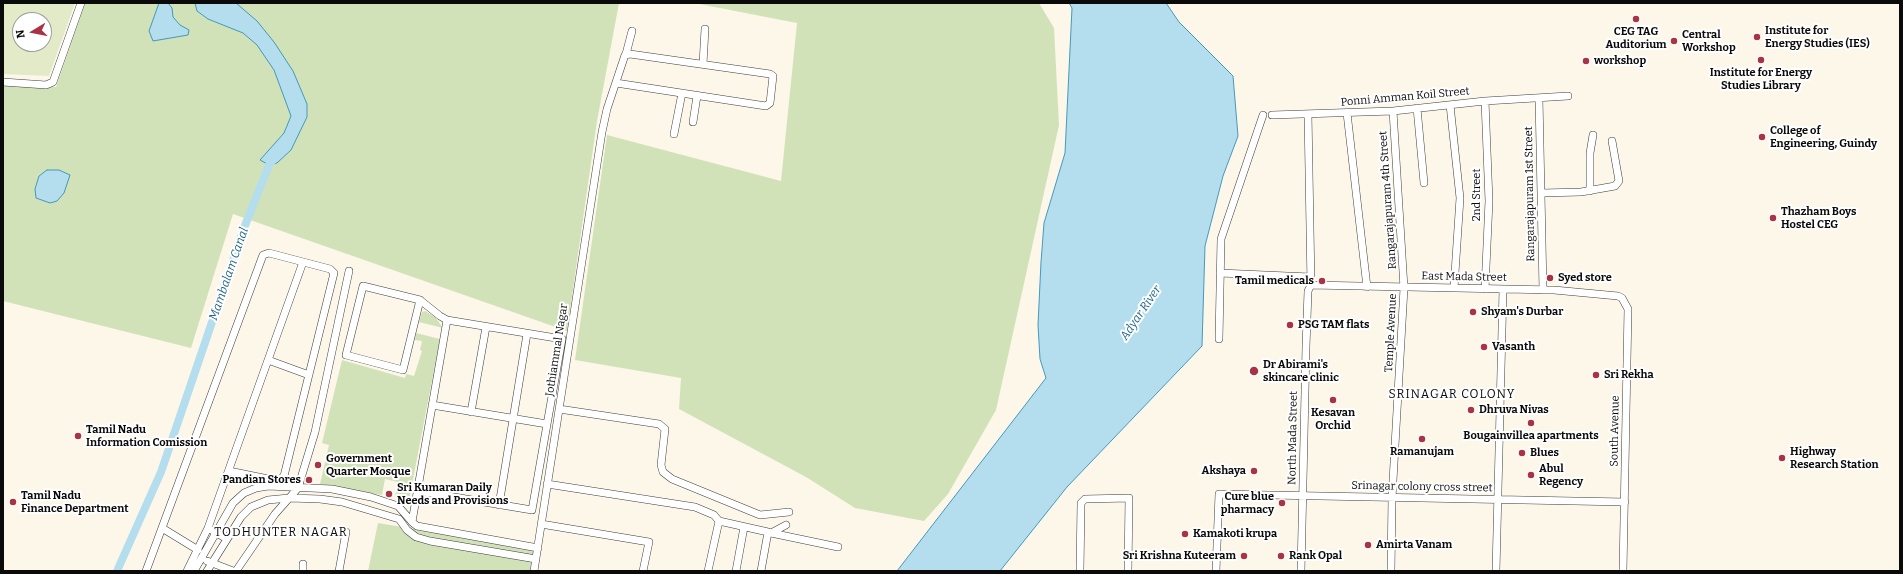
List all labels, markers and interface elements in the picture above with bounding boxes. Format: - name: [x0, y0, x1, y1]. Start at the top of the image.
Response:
- north arrow: [12, 12, 52, 52]
- marker: CEG TAG Auditorium: [1631, 14, 1641, 24]
- place label: Institute for Energy Studies (IES): [1765, 24, 1870, 50]
- place label: CEG TAG Auditorium: [1605, 25, 1667, 51]
- place label: Central Workshop: [1682, 28, 1736, 54]
- text: N: [14, 29, 28, 39]
- marker: Institute for Energy Studies (IES): [1752, 32, 1762, 42]
- marker: Central Workshop: [1669, 36, 1679, 46]
- place label: workshop: [1594, 54, 1646, 68]
- marker: Institute for Energy Studies Library: [1756, 55, 1766, 65]
- marker: workshop: [1581, 56, 1591, 66]
- place label: Institute for Energy Studies Library: [1710, 66, 1812, 92]
- street label: Ponni Amman Koil Street: [1340, 85, 1470, 109]
- place label: College of Engineering, Guindy: [1770, 124, 1877, 150]
- street label: Rangarajapuram 1st Street: [1522, 126, 1538, 262]
- street label: Rangarajapuram 4th Street: [1377, 130, 1399, 270]
- marker: College of Engineering, Guindy: [1757, 132, 1767, 142]
- street label: 2nd Street: [1470, 169, 1484, 221]
- place label: Thazham Boys Hostel CEG: [1781, 205, 1856, 231]
- marker: Thazham Boys Hostel CEG: [1768, 213, 1778, 223]
- water label: Mambalam Canal: [206, 226, 252, 322]
- street label: East Mada Street: [1421, 270, 1507, 284]
- place label: Syed store: [1558, 271, 1612, 285]
- marker: Syed store: [1545, 273, 1555, 283]
- place label: Tamil medicals: [1235, 274, 1314, 288]
- marker: Tamil medicals: [1317, 276, 1327, 286]
- water label: Adyar River: [1118, 283, 1164, 343]
- street label: Temple Avenue: [1382, 293, 1400, 373]
- street label: Jothiammal Nagar: [543, 303, 571, 397]
- place label: Shyam's Durbar: [1481, 305, 1563, 319]
- marker: Shyam's Durbar: [1468, 307, 1478, 317]
- place label: PSG TAM flats: [1298, 318, 1369, 332]
- marker: PSG TAM flats: [1285, 320, 1295, 330]
- place label: Vasanth: [1492, 340, 1535, 354]
- marker: Vasanth: [1479, 342, 1489, 352]
- place label: Dr Abirami's skincare clinic: [1263, 358, 1339, 384]
- marker: Dr Abirami's skincare clinic: [1248, 365, 1260, 377]
- place label: Sri Rekha: [1604, 368, 1654, 382]
- marker: Sri Rekha: [1591, 370, 1601, 380]
- district label: SRINAGAR COLONY: [1388, 388, 1516, 402]
- street label: North Mada Street: [1286, 391, 1300, 485]
- marker: Kesavan Orchid: [1328, 395, 1338, 405]
- street label: South Avenue: [1608, 395, 1622, 467]
- place label: Dhruva Nivas: [1479, 403, 1549, 417]
- marker: Dhruva Nivas: [1466, 405, 1476, 415]
- place label: Kesavan Orchid: [1311, 406, 1355, 432]
- marker: Bougainvillea apartments: [1526, 418, 1536, 428]
- place label: Tamil Nadu Information Comission: [86, 423, 207, 449]
- place label: Bougainvillea apartments: [1463, 429, 1599, 443]
- marker: Tamil Nadu Information Comission: [73, 431, 83, 441]
- marker: Ramanujam: [1417, 434, 1427, 444]
- place label: Ramanujam: [1390, 445, 1454, 459]
- place label: Highway Research Station: [1790, 445, 1879, 471]
- place label: Blues: [1530, 446, 1559, 460]
- marker: Blues: [1517, 448, 1527, 458]
- place label: Government Quarter Mosque: [326, 452, 410, 478]
- marker: Highway Research Station: [1777, 453, 1787, 463]
- marker: Government Quarter Mosque: [313, 460, 323, 470]
- place label: Abul Regency: [1539, 462, 1583, 488]
- place label: Akshaya: [1202, 464, 1246, 478]
- marker: Akshaya: [1249, 466, 1259, 476]
- marker: Abul Regency: [1526, 470, 1536, 480]
- place label: Pandian Stores: [222, 473, 301, 487]
- marker: Pandian Stores: [304, 475, 314, 485]
- street label: Srinagar colony cross street: [1351, 479, 1493, 495]
- place label: Sri Kumaran Daily Needs and Provisions: [397, 481, 508, 507]
- place label: Tamil Nadu Finance Department: [21, 489, 129, 515]
- marker: Sri Kumaran Daily Needs and Provisions: [384, 489, 394, 499]
- place label: Cure blue pharmacy: [1221, 490, 1274, 516]
- marker: Tamil Nadu Finance Department: [8, 497, 18, 507]
- marker: Cure blue pharmacy: [1277, 498, 1287, 508]
- district label: TODHUNTER NAGAR: [214, 526, 348, 540]
- place label: Kamakoti krupa: [1193, 527, 1277, 541]
- marker: Kamakoti krupa: [1180, 529, 1190, 539]
- place label: Amirta Vanam: [1376, 538, 1452, 552]
- marker: Amirta Vanam: [1363, 540, 1373, 550]
- place label: Sri Krishna Kuteeram: [1123, 549, 1236, 563]
- place label: Rank Opal: [1289, 549, 1342, 563]
- marker: Sri Krishna Kuteeram: [1239, 551, 1249, 561]
- marker: Rank Opal: [1276, 551, 1286, 561]

